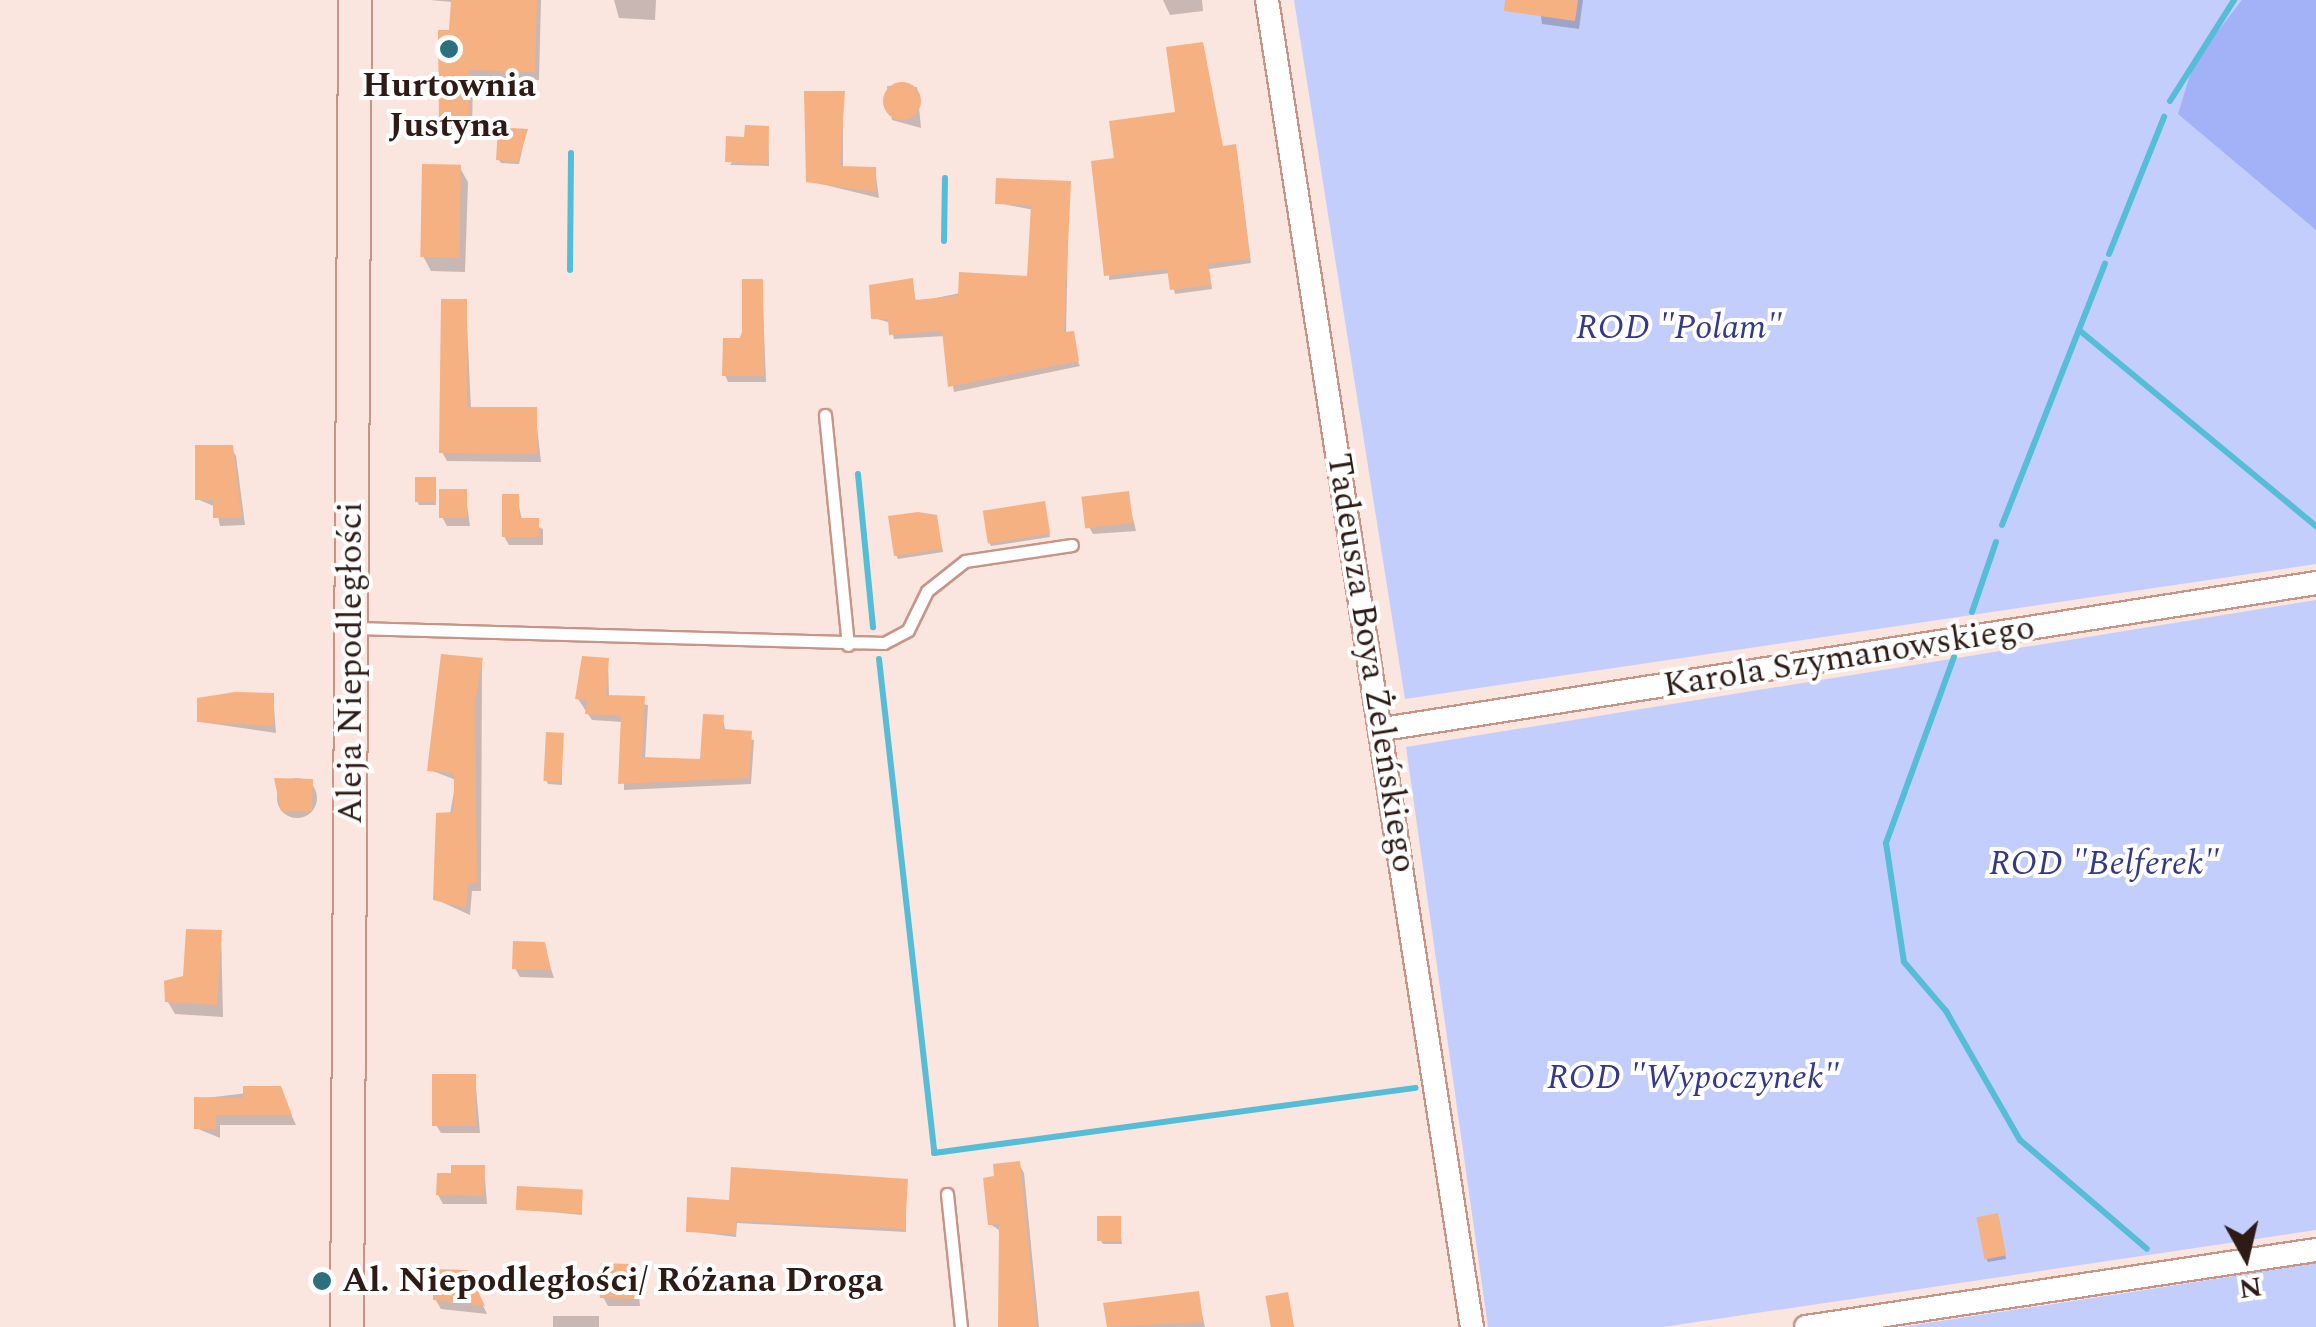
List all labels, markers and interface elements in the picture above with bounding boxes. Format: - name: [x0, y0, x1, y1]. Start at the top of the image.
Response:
- marker: Hurtownia Justyna: [438, 38, 460, 60]
- place label: Hurtownia Justyna: [362, 65, 536, 147]
- park label: ROD "Polam": [1576, 307, 1782, 349]
- street label: Tadeusza Boya Żeleńskiego: [1317, 450, 1425, 876]
- street label: Aleja Niepodległości: [330, 502, 372, 824]
- street label: Karola Szymanowskiego: [1660, 607, 2038, 707]
- park label: ROD "Belferek": [1989, 843, 2219, 885]
- park label: ROD "Wypoczynek": [1547, 1057, 1839, 1099]
- north arrow: [2196, 1207, 2296, 1307]
- place label: Al. Niepodległości/ Różana Droga: [342, 1260, 884, 1302]
- text: N: [2236, 1264, 2265, 1310]
- marker: Al. Niepodległości/ Różana Droga: [311, 1270, 333, 1292]

